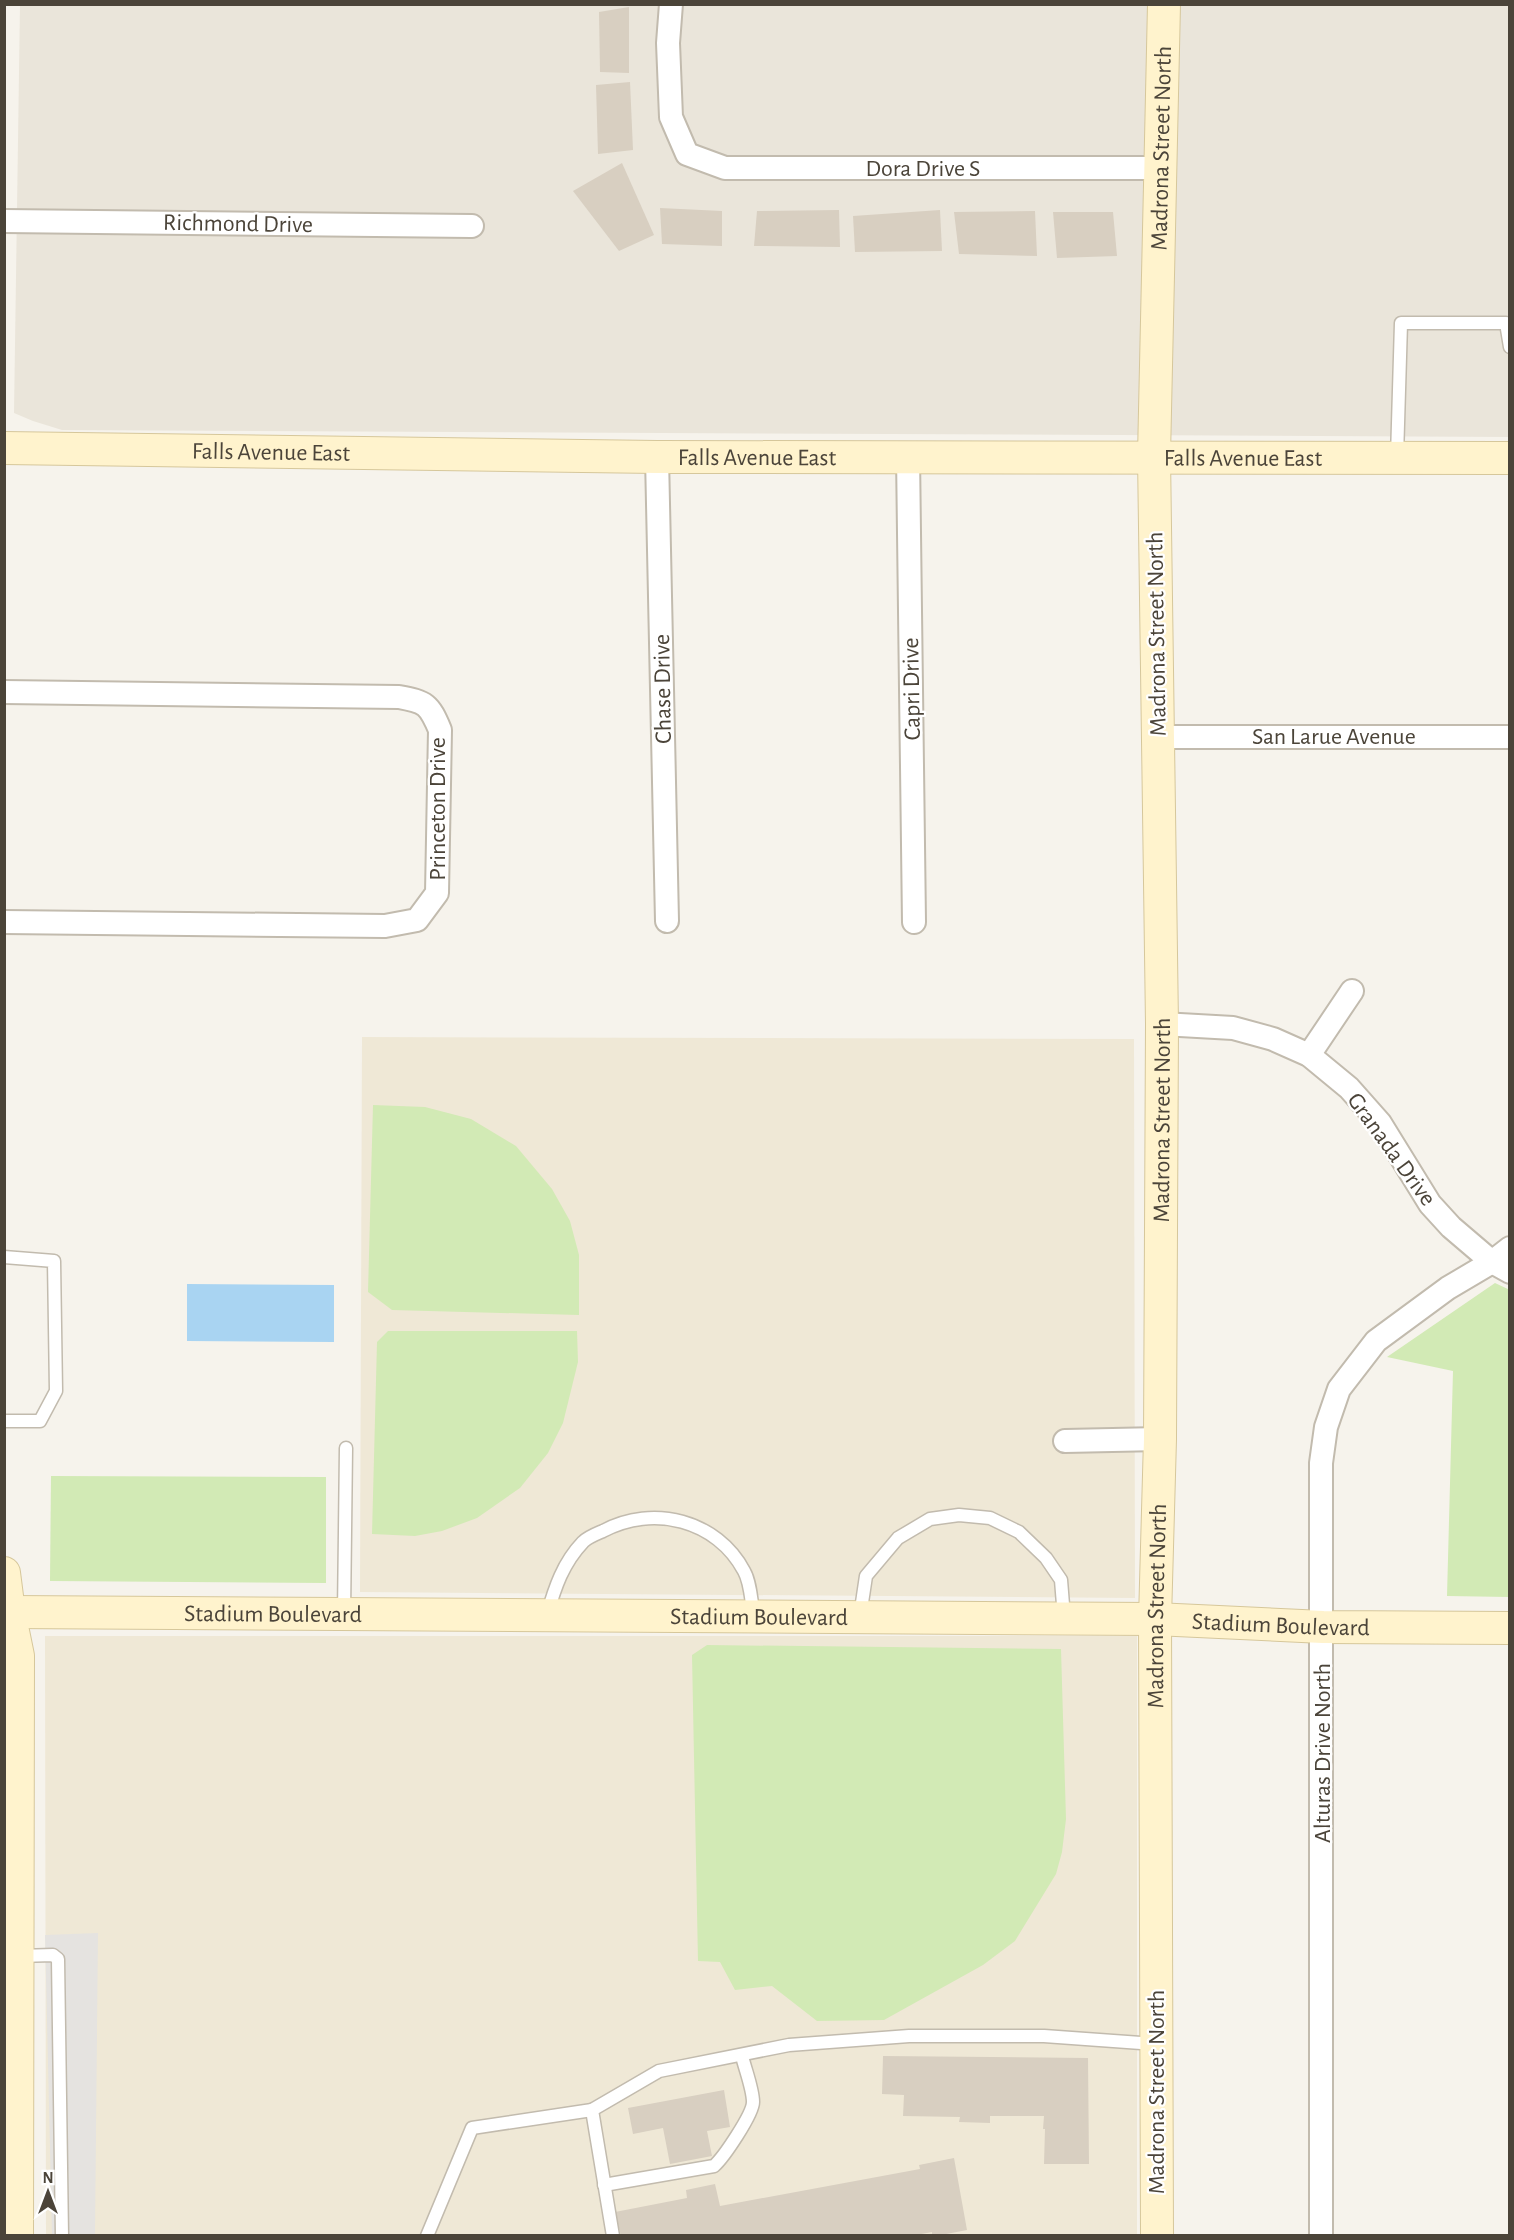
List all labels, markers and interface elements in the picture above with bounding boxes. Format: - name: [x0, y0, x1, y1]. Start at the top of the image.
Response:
- street label: Madrona Street North: [1148, 46, 1176, 251]
- street label: Dora Drive S: [866, 157, 980, 181]
- street label: Richmond Drive: [163, 211, 313, 237]
- street label: Falls Avenue East: [192, 440, 351, 466]
- street label: Falls Avenue East: [678, 446, 836, 470]
- street label: Falls Avenue East: [1164, 447, 1322, 471]
- street label: Madrona Street North: [1143, 531, 1171, 737]
- street label: Chase Drive: [650, 634, 676, 744]
- street label: Capri Drive: [899, 637, 925, 741]
- street label: San Larue Avenue: [1252, 725, 1416, 749]
- street label: Princeton Drive: [426, 737, 450, 881]
- street label: Madrona Street North: [1150, 1017, 1175, 1223]
- street label: Granada Drive: [1342, 1089, 1440, 1210]
- street label: Madrona Street North: [1144, 1503, 1171, 1708]
- street label: Stadium Boulevard: [184, 1602, 362, 1627]
- street label: Stadium Boulevard: [670, 1605, 848, 1630]
- street label: Stadium Boulevard: [1191, 1610, 1370, 1640]
- street label: Alturas Drive North: [1311, 1663, 1335, 1843]
- street label: Madrona Street North: [1145, 1990, 1169, 2194]
- north arrow: [18, 2162, 78, 2222]
- text: N: [42, 2170, 54, 2186]

